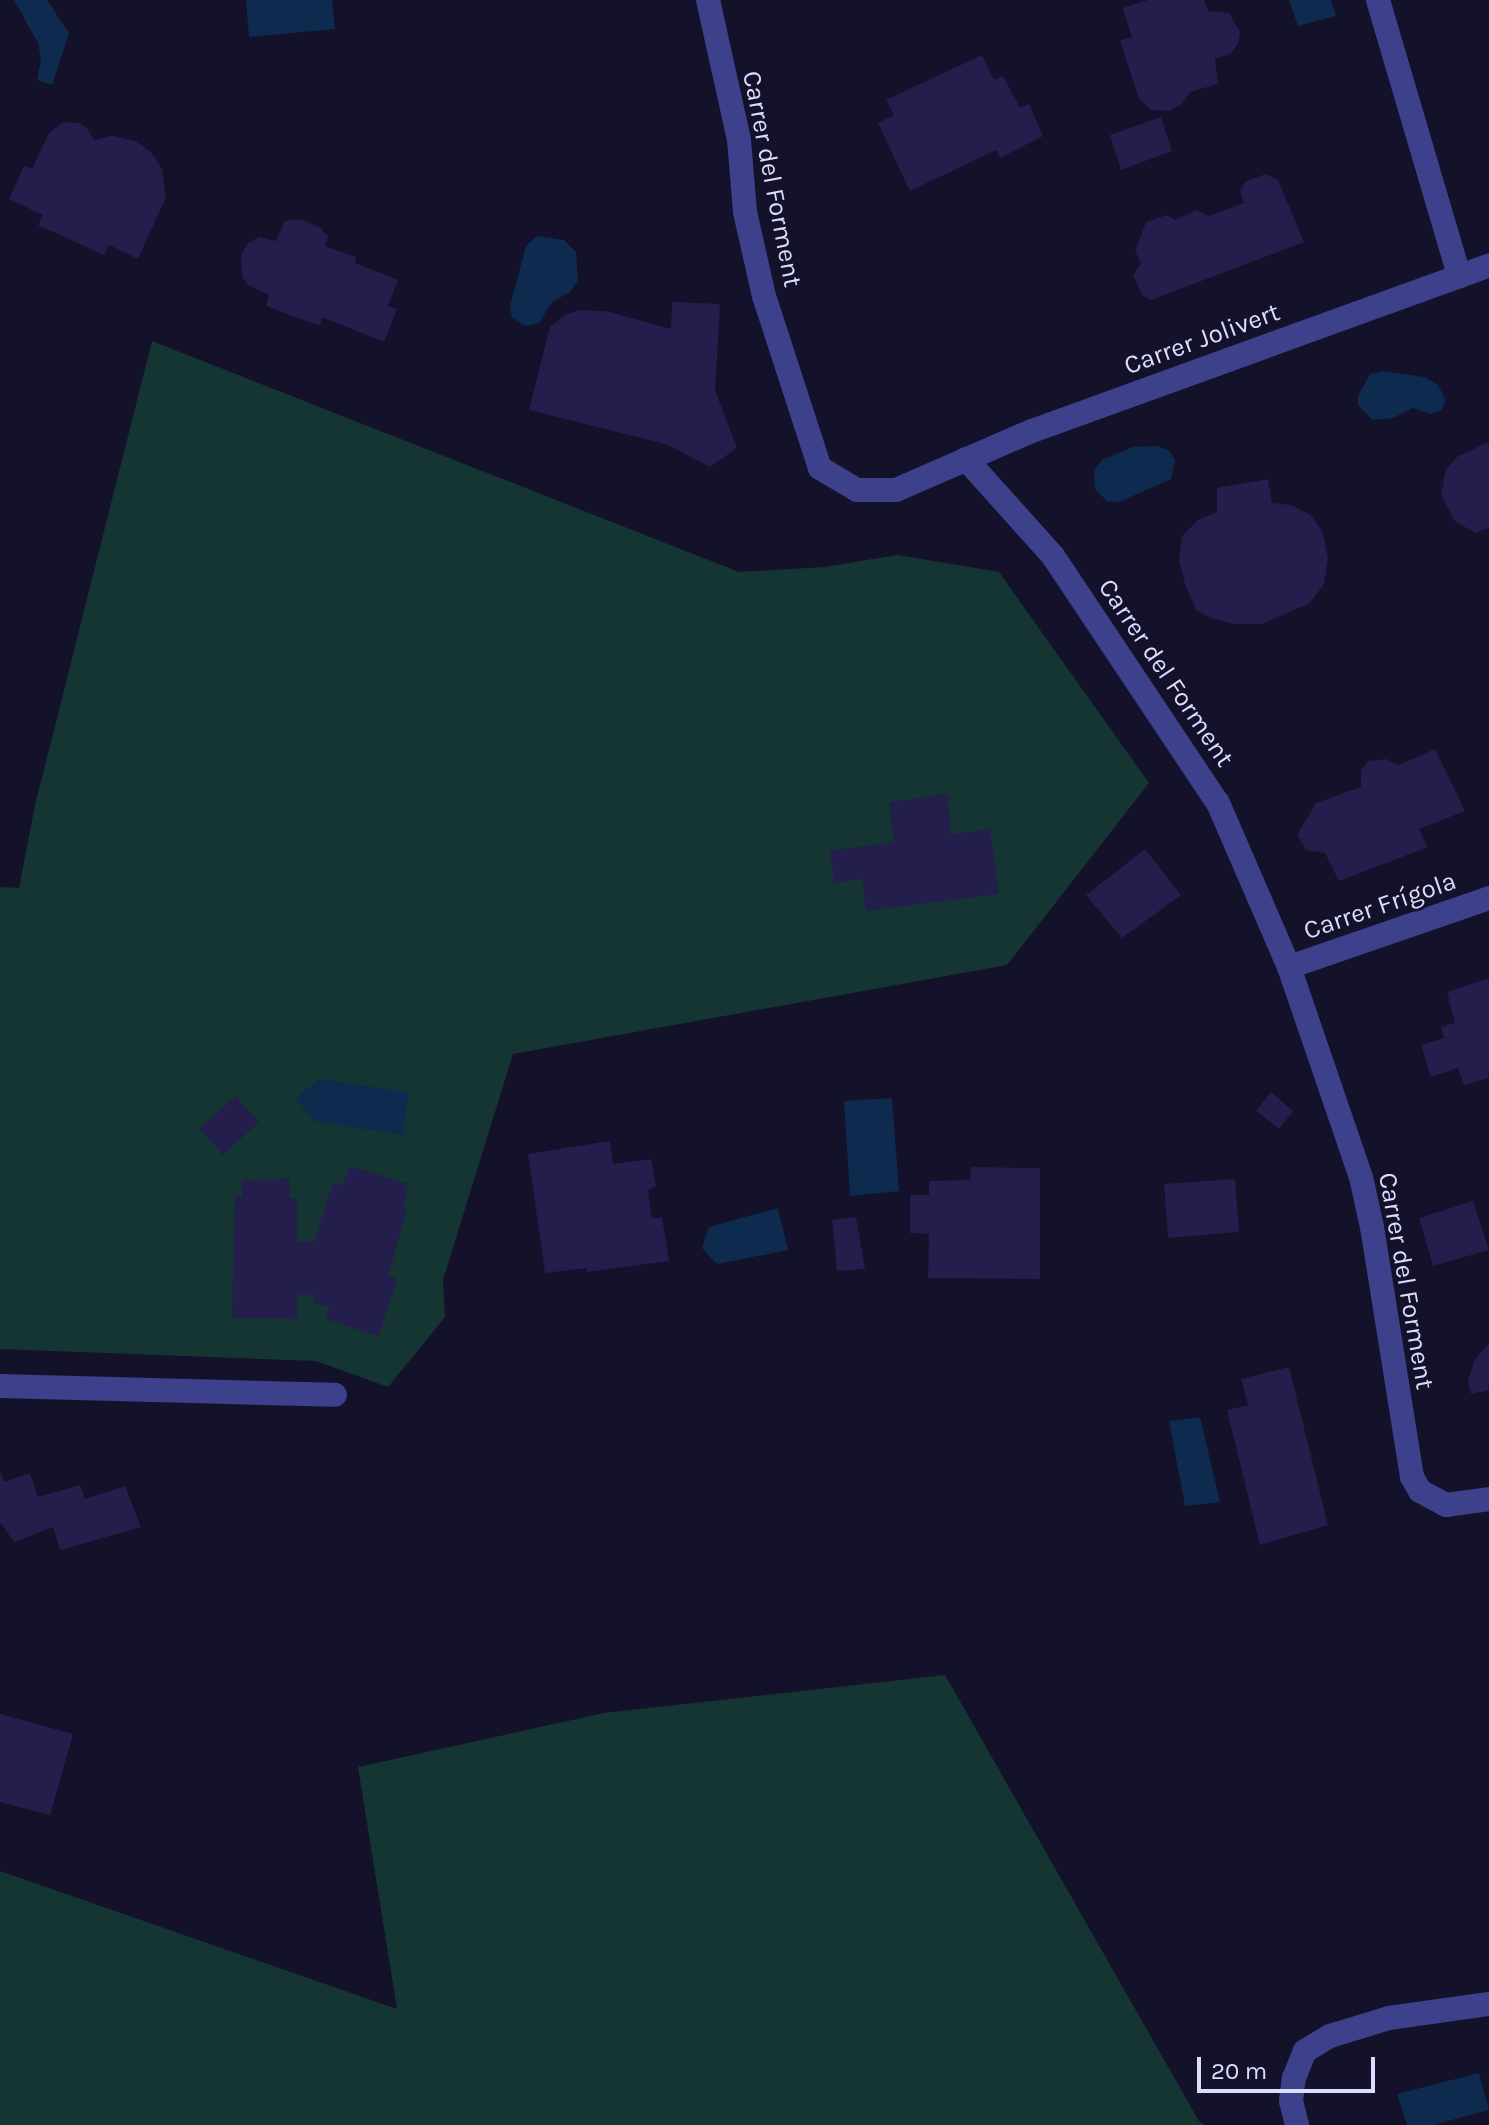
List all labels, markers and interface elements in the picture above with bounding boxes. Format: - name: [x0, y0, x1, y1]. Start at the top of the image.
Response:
- street label: Carrer del Forment: [736, 68, 808, 290]
- street label: Carrer Jolivert: [1120, 296, 1284, 382]
- street label: Carrer del Forment: [1092, 573, 1240, 773]
- street label: Carrer Frígola: [1300, 865, 1460, 947]
- street label: Carrer del Forment: [1372, 1170, 1440, 1392]
- scale bar: [1201, 2041, 1379, 2091]
- text: 20 m: [1211, 2057, 1267, 2085]

